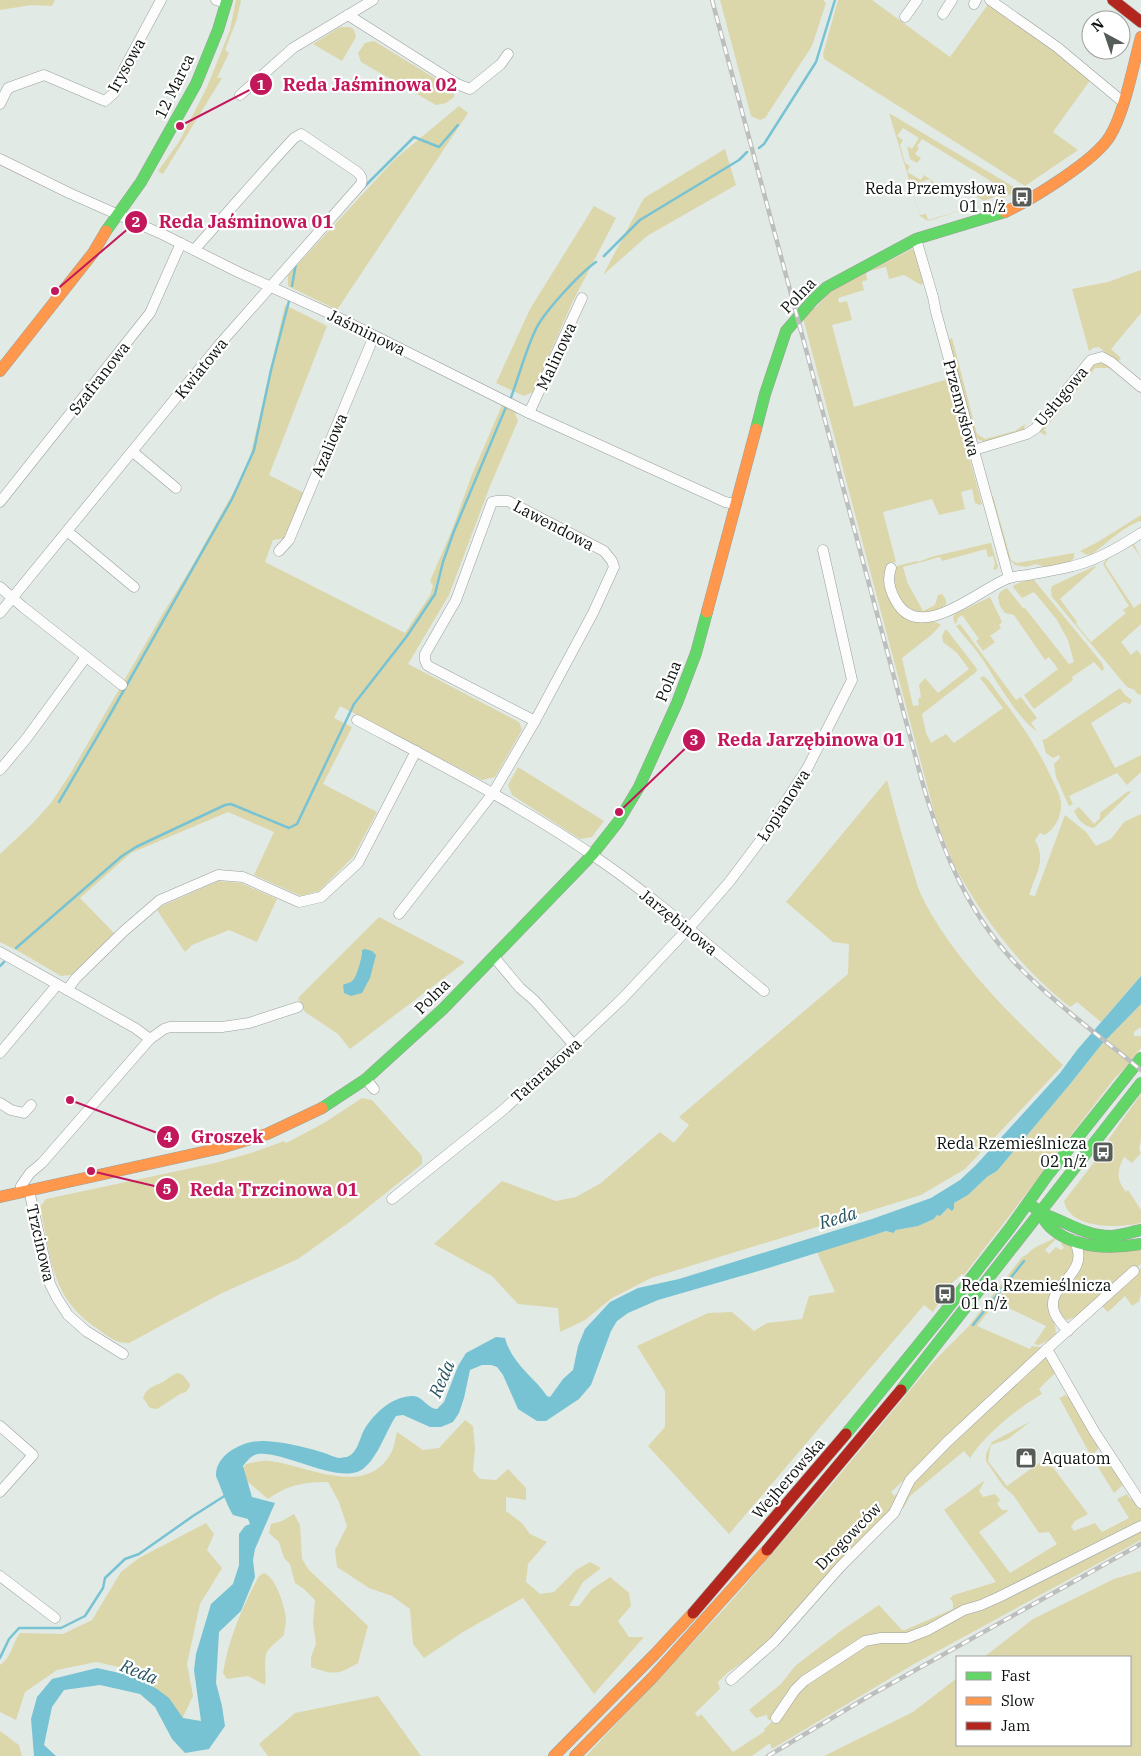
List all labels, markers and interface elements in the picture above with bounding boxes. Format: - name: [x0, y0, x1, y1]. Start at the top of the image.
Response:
- north arrow: [1081, 10, 1131, 60]
- text: N: [1088, 15, 1108, 35]
- street label: Irysowa: [103, 34, 149, 96]
- street label: 12 Marca: [150, 50, 198, 122]
- callout: Reda Jaśminowa 02: [248, 68, 468, 101]
- text: Reda Jaśminowa 02: [283, 73, 457, 96]
- text: 1: [256, 75, 266, 94]
- place label: Reda Przemysłowa 01 n/ż: [865, 178, 1006, 216]
- bus stop icon: Reda Przemysłowa 01 n/ż: [1010, 185, 1034, 209]
- callout: Reda Jaśminowa 01: [123, 205, 343, 238]
- text: Reda Jaśminowa 01: [159, 210, 333, 233]
- text: 2: [131, 212, 141, 231]
- street label: Polna: [776, 273, 820, 317]
- street label: Jaśminowa: [325, 305, 409, 360]
- street label: Malinowa: [532, 319, 581, 393]
- street label: Kwiatowa: [170, 333, 232, 403]
- street label: Szafranowa: [64, 337, 134, 419]
- street label: Przemysłowa: [939, 357, 985, 459]
- street label: Usługowa: [1030, 361, 1092, 430]
- street label: Azaliowa: [307, 410, 352, 480]
- street label: Lawendowa: [510, 495, 598, 555]
- street label: Polna: [651, 657, 685, 704]
- callout: Reda Jarzębinowa 01: [682, 723, 914, 756]
- text: Reda Jarzębinowa 01: [717, 728, 905, 751]
- text: 3: [689, 730, 699, 749]
- street label: Łopianowa: [752, 765, 814, 845]
- street label: Jarzębinowa: [636, 885, 722, 960]
- street label: Polna: [410, 974, 454, 1018]
- street label: Tatarakowa: [507, 1033, 585, 1107]
- callout: Groszek: [155, 1121, 273, 1154]
- text: Groszek: [191, 1125, 264, 1148]
- text: 4: [163, 1127, 173, 1146]
- place label: Reda Rzemieślnicza 02 n/ż: [936, 1133, 1087, 1171]
- bus stop icon: Reda Rzemieślnicza 02 n/ż: [1091, 1140, 1115, 1164]
- callout: Reda Trzcinowa 01: [154, 1173, 368, 1206]
- text: Reda Trzcinowa 01: [190, 1178, 359, 1201]
- text: 5: [162, 1179, 172, 1198]
- water label: Reda: [815, 1201, 860, 1234]
- street label: Trzcinowa: [22, 1202, 60, 1284]
- place label: Reda Rzemieślnicza 01 n/ż: [961, 1275, 1112, 1313]
- bus stop icon: Reda Rzemieślnicza 01 n/ż: [933, 1282, 957, 1306]
- water label: Reda: [423, 1356, 460, 1402]
- street label: Wejherowska: [747, 1433, 829, 1523]
- shop icon: Aquatom: [1014, 1446, 1038, 1470]
- place label: Aquatom: [1042, 1448, 1111, 1468]
- street label: Drogowców: [811, 1497, 886, 1574]
- water label: Reda: [116, 1653, 162, 1689]
- legend: [956, 1656, 1131, 1746]
- text: Fast: [1001, 1666, 1031, 1685]
- text: Slow: [1001, 1691, 1035, 1710]
- text: Jam: [1001, 1716, 1030, 1735]

